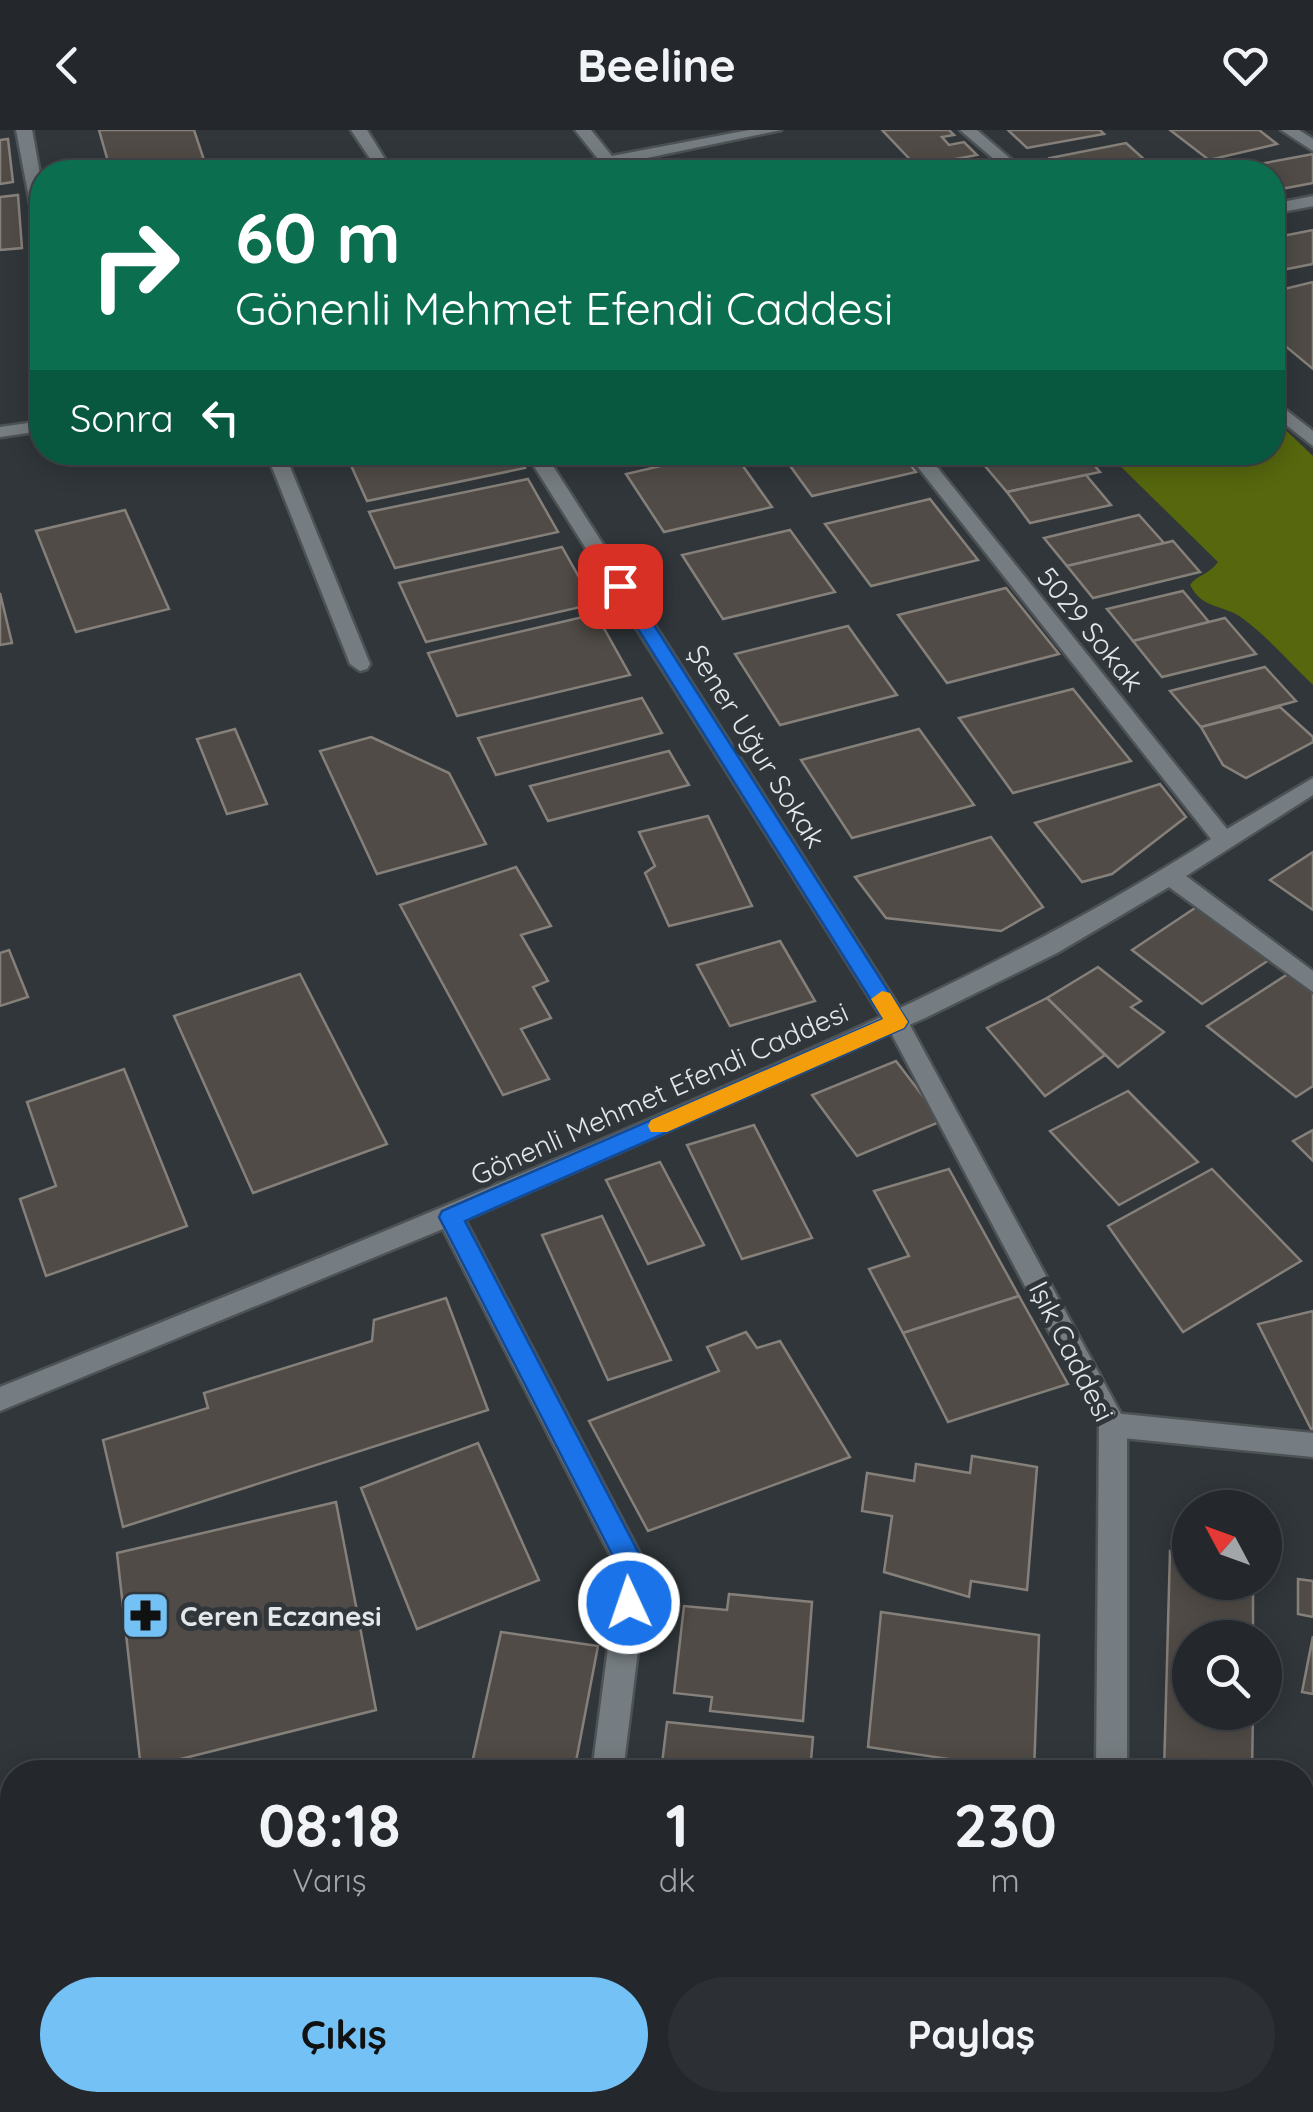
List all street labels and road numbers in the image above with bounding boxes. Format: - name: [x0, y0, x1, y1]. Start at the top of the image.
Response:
- street label: 5029 Sokak: [1030, 560, 1152, 698]
- street label: Şener Uğur Sokak: [680, 638, 834, 854]
- street label: Gönenli Mehmet Efendi Caddesi: [465, 994, 853, 1192]
- street label: Işık Caddesi: [1022, 1275, 1122, 1427]

